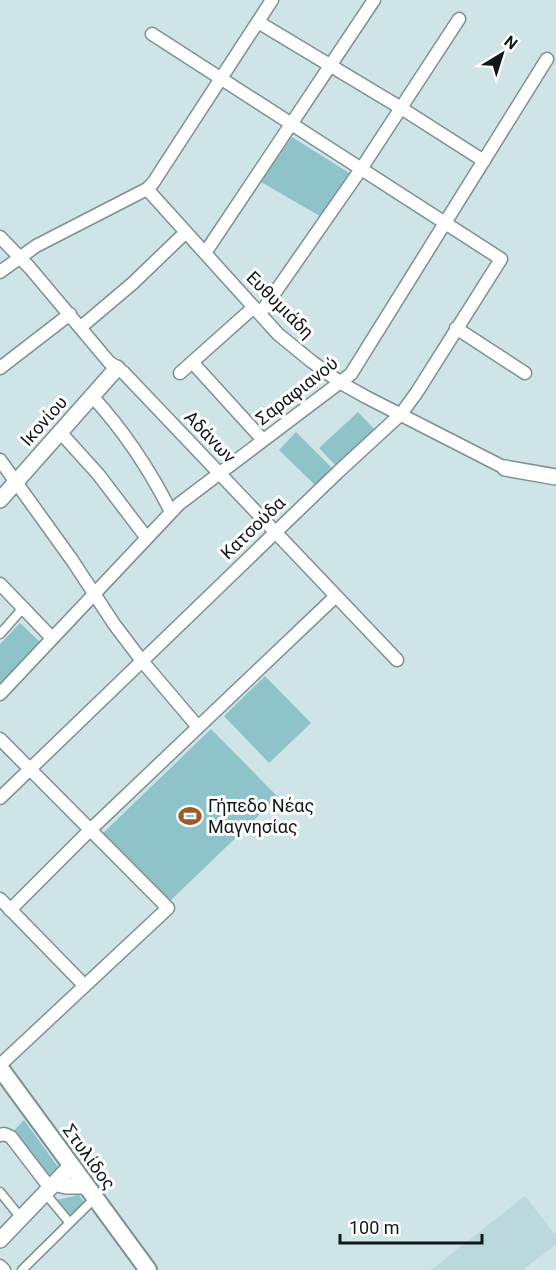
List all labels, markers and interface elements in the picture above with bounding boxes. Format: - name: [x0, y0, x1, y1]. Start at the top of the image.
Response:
- north arrow: [472, 24, 532, 84]
- text: N: [501, 32, 521, 54]
- street label: Ευθυμιάδη: [242, 267, 318, 343]
- street label: Σαραφιανού: [252, 352, 342, 429]
- street label: Ικονίου: [16, 391, 71, 450]
- street label: Αδάνων: [180, 406, 240, 467]
- street label: Κατσούδα: [216, 491, 290, 563]
- place label: Γήπεδο Νέας Μαγνησίας: [208, 795, 314, 837]
- sports icon: Γήπεδο Νέας Μαγνησίας: [177, 803, 203, 829]
- street label: Στυλίδος: [59, 1120, 120, 1193]
- scale bar: [340, 1207, 482, 1245]
- text: 100 m: [349, 1217, 400, 1238]

